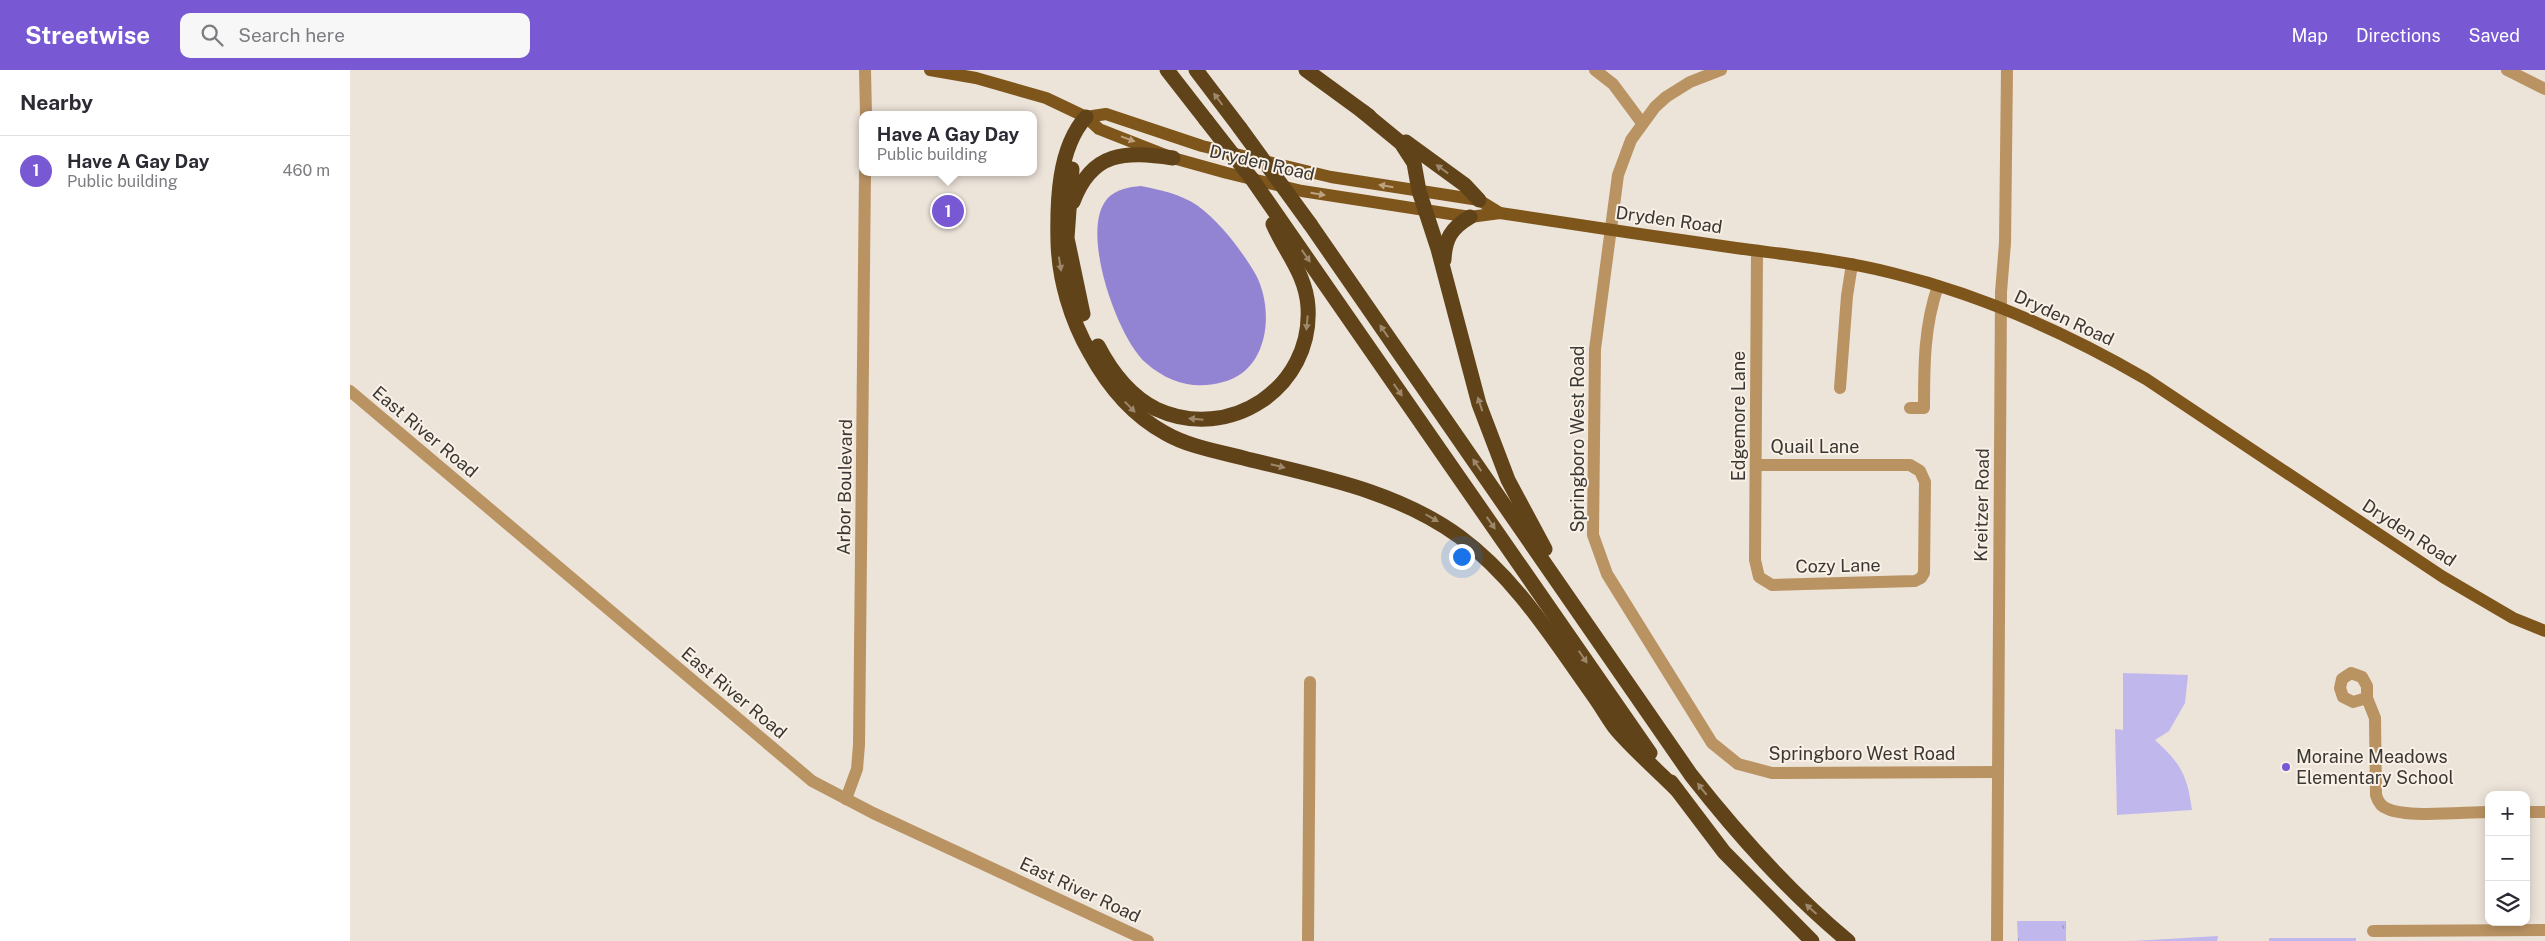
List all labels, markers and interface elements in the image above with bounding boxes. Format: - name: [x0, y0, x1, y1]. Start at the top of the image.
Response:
- search box: [180, 13, 530, 58]
- text: Streetwise: [25, 21, 150, 49]
- icon: search: [198, 21, 226, 49]
- text: Search here: [238, 24, 345, 46]
- text: Map: [2291, 25, 2328, 46]
- text: Directions: [2356, 25, 2441, 46]
- text: Saved: [2469, 25, 2520, 46]
- text: Nearby: [20, 90, 93, 115]
- one-way arrow: [1213, 92, 1223, 106]
- popup: [859, 111, 1037, 176]
- text: Have A Gay Day: [877, 123, 1019, 145]
- one-way arrow: [1121, 136, 1136, 143]
- street label: Dryden Road: [1207, 140, 1317, 185]
- text: Public building: [877, 145, 987, 164]
- text: Have A Gay Day: [67, 150, 209, 172]
- text: 1: [33, 161, 39, 180]
- text: 460 m: [283, 161, 330, 180]
- one-way arrow: [1435, 164, 1449, 174]
- text: Public building: [67, 172, 178, 191]
- one-way arrow: [1378, 181, 1394, 189]
- one-way arrow: [1310, 190, 1326, 198]
- pin: 1: [932, 192, 964, 230]
- street label: Dryden Road: [1614, 202, 1724, 237]
- one-way arrow: [1301, 249, 1311, 263]
- one-way arrow: [1056, 256, 1064, 272]
- street label: Dryden Road: [2011, 285, 2117, 350]
- one-way arrow: [1303, 316, 1311, 332]
- one-way arrow: [1379, 325, 1389, 338]
- street label: Springboro West Road: [1567, 345, 1588, 533]
- street label: Edgemore Lane: [1728, 351, 1749, 481]
- street label: East River Road: [368, 382, 482, 482]
- one-way arrow: [1393, 383, 1403, 397]
- one-way arrow: [1475, 396, 1483, 411]
- one-way arrow: [1123, 401, 1135, 413]
- one-way arrow: [1188, 414, 1204, 422]
- street label: Arbor Boulevard: [833, 419, 856, 555]
- street label: Quail Lane: [1771, 436, 1859, 457]
- street label: Kreitzer Road: [1970, 448, 1993, 562]
- one-way arrow: [1472, 458, 1482, 472]
- one-way arrow: [1271, 463, 1286, 471]
- street label: Dryden Road: [2358, 494, 2460, 571]
- one-way arrow: [1424, 514, 1439, 522]
- one-way arrow: [1486, 516, 1496, 530]
- your location: [1449, 544, 1475, 570]
- street label: Cozy Lane: [1795, 554, 1881, 577]
- street label: East River Road: [677, 643, 791, 743]
- one-way arrow: [1578, 650, 1588, 664]
- street label: Springboro West Road: [1768, 743, 1956, 764]
- place label: Moraine Meadows Elementary School: [2296, 746, 2454, 788]
- marker: Moraine Meadows Elementary School: [2280, 761, 2292, 773]
- one-way arrow: [1697, 782, 1707, 796]
- map controls: [2485, 791, 2530, 926]
- button: +: [2485, 791, 2530, 836]
- button: −: [2485, 836, 2530, 881]
- street label: East River Road: [1016, 852, 1144, 927]
- button: layers: [2485, 881, 2530, 926]
- one-way arrow: [1804, 904, 1817, 915]

